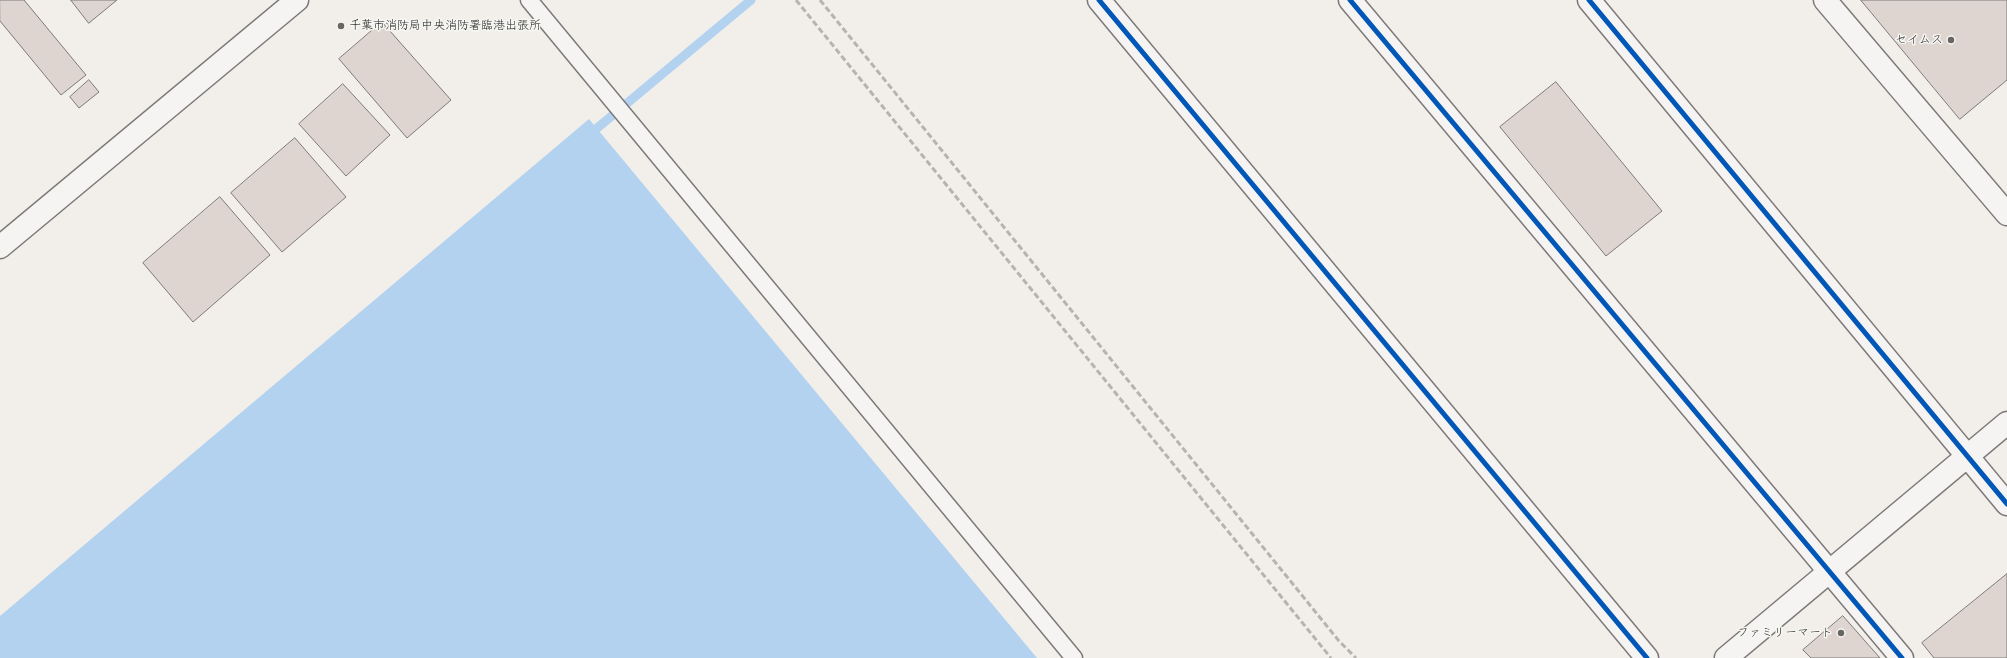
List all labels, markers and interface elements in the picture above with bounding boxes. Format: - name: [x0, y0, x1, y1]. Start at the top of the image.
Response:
- place label: 千葉市消防局中央消防署臨港出張所: [349, 19, 541, 33]
- marker: 千葉市消防局中央消防署臨港出張所: [336, 21, 346, 31]
- place label: セイムス: [1895, 33, 1943, 47]
- marker: セイムス: [1946, 35, 1956, 45]
- place label: ファミリーマート: [1737, 626, 1833, 640]
- marker: ファミリーマート: [1836, 628, 1846, 638]

